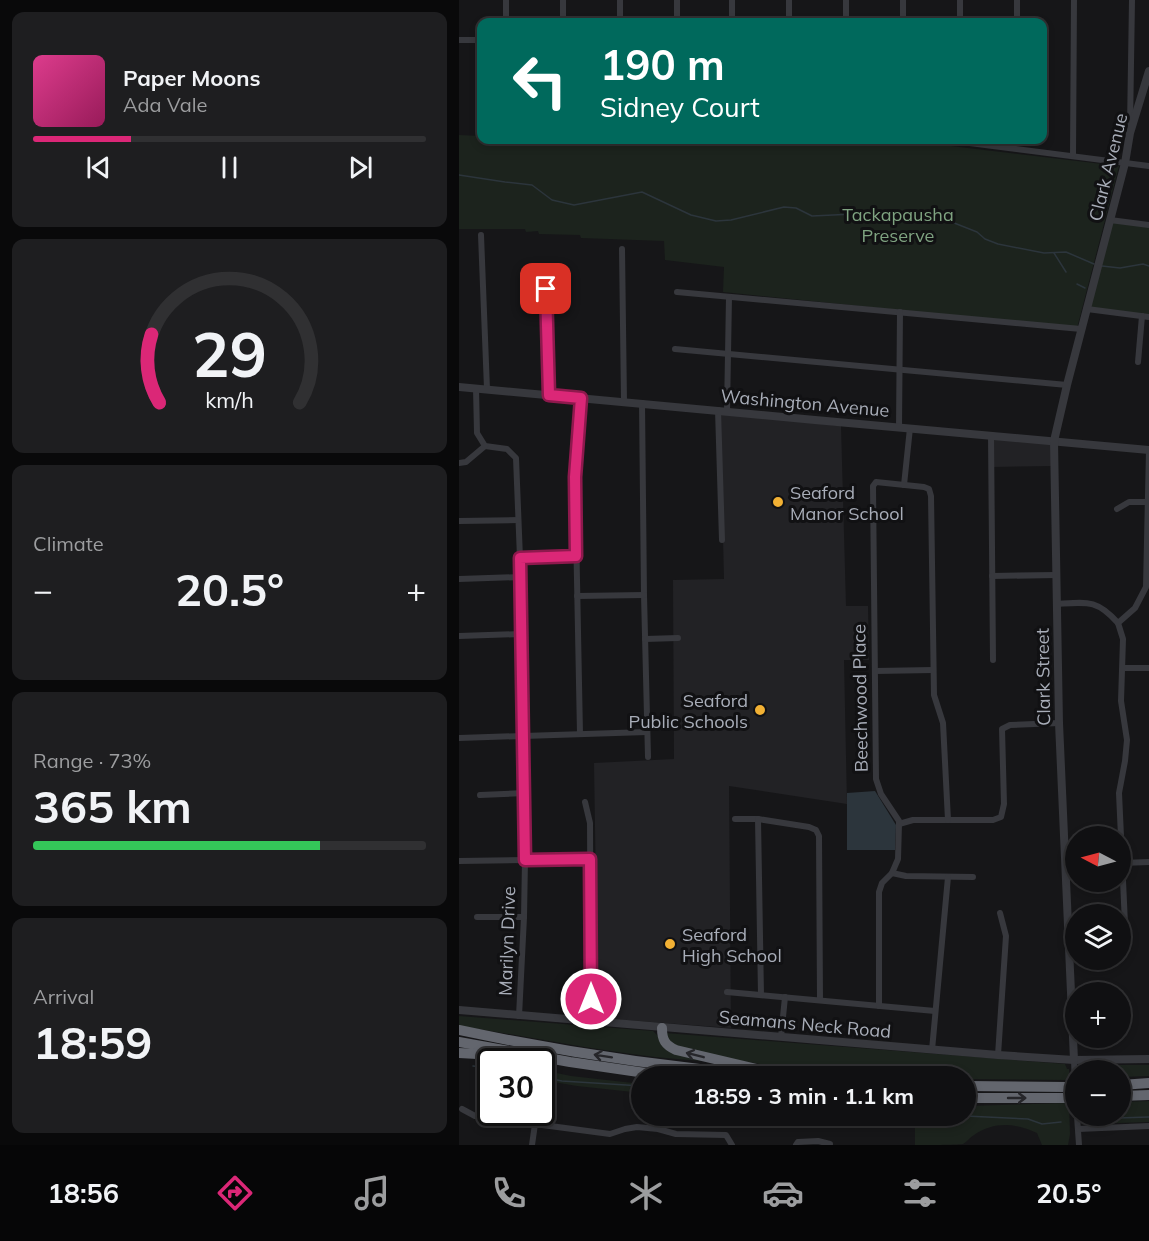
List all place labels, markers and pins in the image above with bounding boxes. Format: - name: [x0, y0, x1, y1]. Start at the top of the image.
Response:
- pin: [520, 263, 571, 314]
- place label: Seaford Manor School: [790, 481, 904, 525]
- marker: Seaford Manor School: [771, 495, 785, 509]
- place label: Seaford Public Schools: [629, 689, 748, 733]
- marker: Seaford Public Schools: [753, 703, 767, 717]
- place label: Seaford High School: [682, 923, 782, 967]
- marker: Seaford High School: [663, 937, 677, 951]

